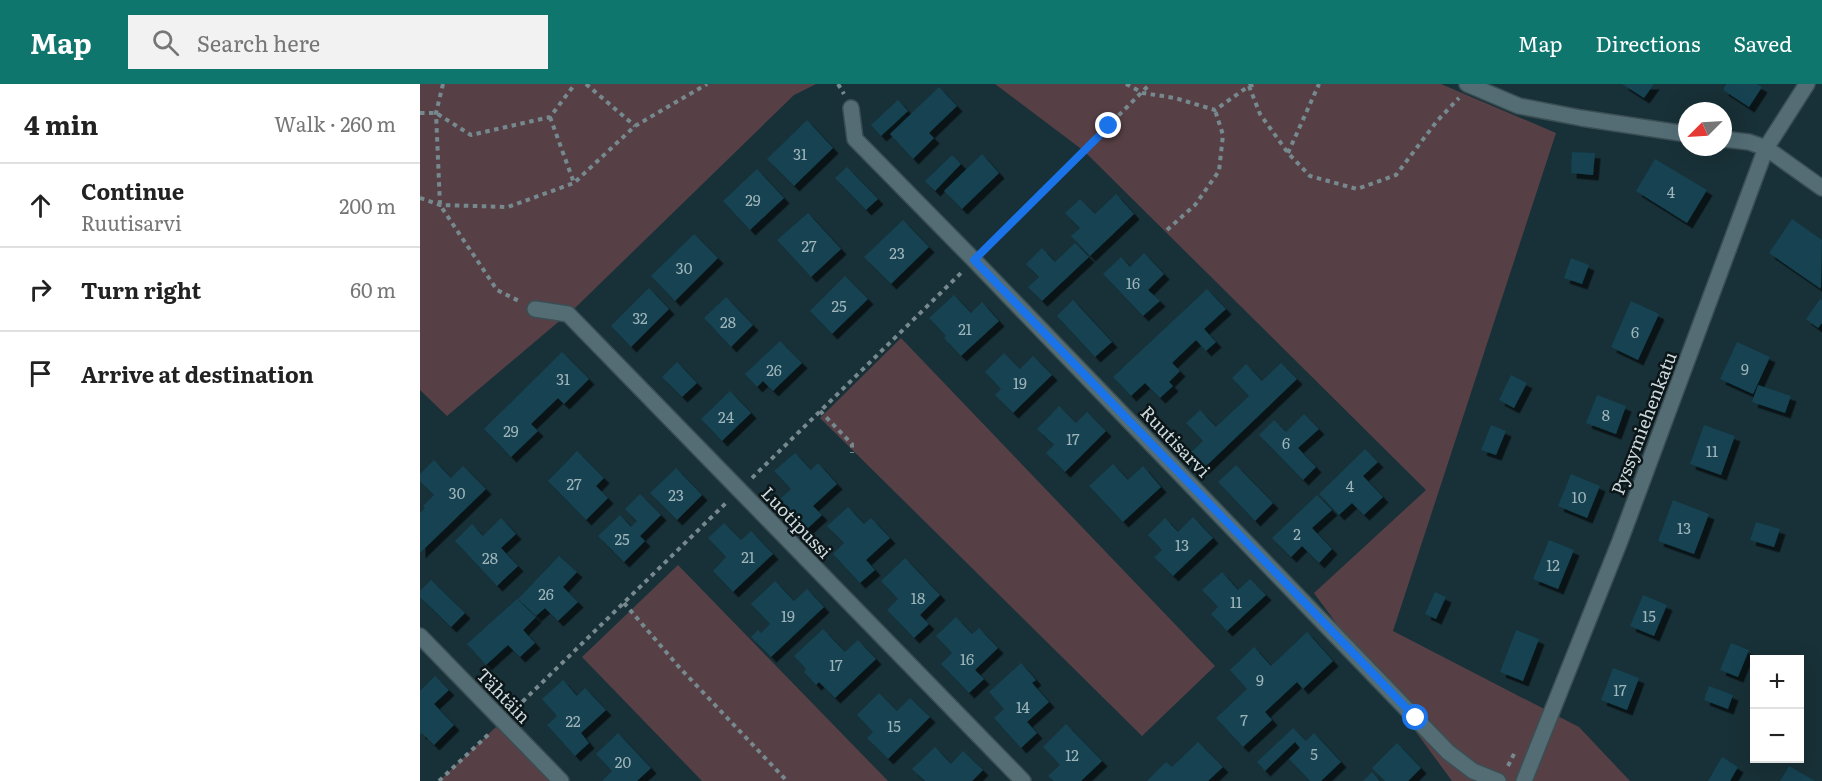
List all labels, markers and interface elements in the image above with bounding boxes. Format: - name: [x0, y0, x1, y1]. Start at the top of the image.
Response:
- search box: [128, 15, 548, 69]
- text: Map: [30, 21, 92, 63]
- icon: search: [149, 26, 182, 59]
- text: Search here: [197, 26, 320, 59]
- text: Map: [1518, 27, 1563, 58]
- text: Directions: [1596, 27, 1701, 58]
- text: Saved: [1734, 27, 1792, 58]
- north arrow: [1678, 102, 1732, 156]
- text: 4 min: [24, 104, 98, 143]
- text: Walk · 260 m: [274, 108, 396, 138]
- route end: [1095, 112, 1121, 138]
- house number: 31: [793, 142, 807, 165]
- text: Continue: [81, 174, 184, 207]
- house number: 4: [1667, 180, 1675, 203]
- house number: 29: [745, 188, 761, 211]
- icon: ahead: [24, 189, 57, 222]
- text: 200 m: [339, 190, 396, 220]
- text: Ruutisarvi: [81, 207, 182, 237]
- house number: 27: [801, 234, 817, 257]
- house number: 23: [889, 241, 905, 264]
- house number: 30: [676, 256, 693, 279]
- house number: 16: [1126, 271, 1140, 294]
- icon: right: [24, 273, 57, 306]
- text: Turn right: [81, 273, 201, 306]
- text: 60 m: [350, 274, 396, 304]
- house number: 25: [831, 294, 847, 317]
- house number: 32: [632, 306, 648, 329]
- house number: 28: [720, 310, 736, 333]
- house number: 21: [958, 317, 972, 340]
- house number: 6: [1631, 320, 1639, 343]
- street label: Pyssymiehenkatu: [1603, 348, 1683, 498]
- icon: arrive: [24, 357, 57, 390]
- text: Arrive at destination: [81, 357, 314, 390]
- house number: 9: [1741, 357, 1749, 380]
- house number: 26: [766, 358, 782, 381]
- house number: 31: [556, 367, 570, 390]
- house number: 19: [1013, 371, 1027, 394]
- street label: Ruutisarvi: [1135, 399, 1217, 483]
- house number: 8: [1602, 403, 1610, 426]
- house number: 24: [718, 405, 734, 428]
- house number: 29: [503, 419, 519, 442]
- house number: 17: [1066, 427, 1080, 450]
- house number: 6: [1282, 431, 1290, 454]
- house number: 11: [1706, 439, 1718, 462]
- house number: 27: [566, 472, 582, 495]
- house number: 4: [1346, 474, 1354, 497]
- street label: Luotipussi: [756, 480, 838, 564]
- house number: 30: [449, 481, 466, 504]
- house number: 23: [668, 483, 684, 506]
- house number: 10: [1572, 485, 1587, 508]
- house number: 13: [1677, 516, 1691, 539]
- house number: 2: [1293, 522, 1301, 545]
- house number: 25: [614, 527, 630, 550]
- house number: 13: [1175, 533, 1189, 556]
- house number: 21: [741, 545, 755, 568]
- house number: 28: [482, 546, 498, 569]
- house number: 12: [1546, 553, 1560, 576]
- house number: 26: [538, 582, 554, 605]
- house number: 18: [911, 586, 925, 609]
- house number: 11: [1230, 590, 1242, 613]
- house number: 19: [781, 604, 795, 627]
- house number: 15: [1642, 604, 1656, 627]
- house number: 16: [960, 647, 974, 670]
- house number: 17: [829, 653, 843, 676]
- map controls: [1750, 655, 1804, 763]
- button: +: [1750, 655, 1804, 709]
- street label: Tähtäin: [471, 661, 537, 729]
- house number: 9: [1256, 668, 1264, 691]
- house number: 17: [1613, 678, 1627, 701]
- house number: 14: [1016, 695, 1030, 718]
- route start: [1402, 704, 1428, 730]
- house number: 7: [1240, 708, 1248, 731]
- house number: 22: [565, 709, 581, 732]
- button: −: [1750, 709, 1804, 763]
- house number: 15: [887, 714, 901, 737]
- house number: 5: [1310, 742, 1318, 765]
- house number: 12: [1065, 743, 1079, 766]
- house number: 20: [615, 750, 631, 773]

